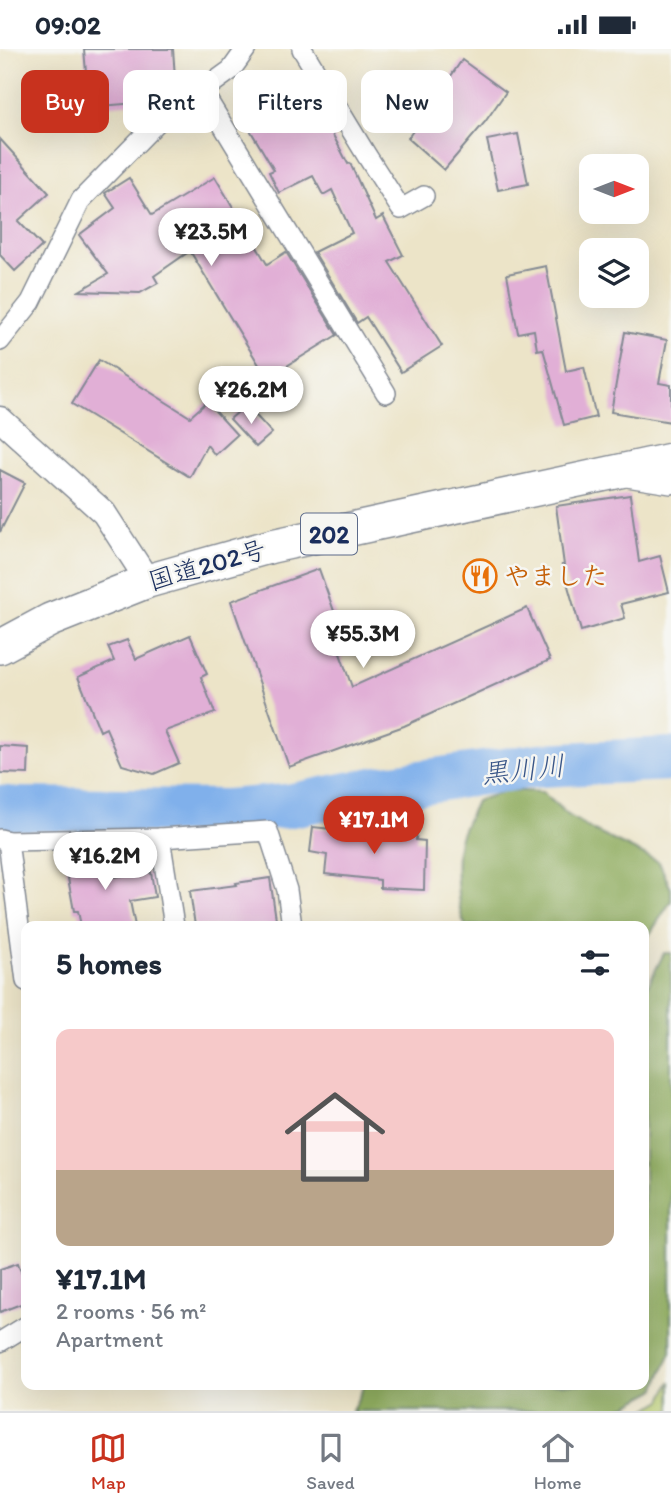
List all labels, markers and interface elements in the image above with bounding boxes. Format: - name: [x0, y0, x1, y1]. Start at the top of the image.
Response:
- text: 09:02: [35, 9, 101, 41]
- chip: Buy: [21, 70, 109, 133]
- chip: Rent: [123, 70, 219, 133]
- chip: Filters: [233, 70, 347, 133]
- chip: New: [361, 70, 453, 133]
- north arrow: [579, 154, 649, 224]
- map controls: [579, 154, 649, 308]
- pin: ¥23.5M: [154, 209, 268, 268]
- text: ¥23.5M: [174, 217, 248, 245]
- button: layers: [579, 238, 649, 308]
- pin: ¥26.2M: [194, 367, 308, 426]
- text: ¥26.2M: [215, 375, 287, 403]
- road number: 202: [301, 513, 357, 555]
- street label: 国道202号: [144, 533, 270, 597]
- restaurant icon: やました: [461, 557, 499, 595]
- place label: やました: [504, 560, 608, 592]
- pin: ¥55.3M: [306, 611, 420, 670]
- text: ¥55.3M: [326, 619, 400, 647]
- water label: 黒川川: [479, 748, 567, 790]
- pin: ¥17.1M: [317, 797, 431, 856]
- text: ¥17.1M: [339, 805, 409, 833]
- pin: ¥16.2M: [48, 833, 162, 892]
- text: ¥16.2M: [69, 841, 141, 869]
- icon: filters: [576, 944, 614, 982]
- text: 5 homes: [56, 945, 162, 982]
- icon: home: [272, 1074, 398, 1200]
- text: ¥17.1M: [56, 1260, 146, 1297]
- text: 2 rooms · 56 m²: [56, 1297, 207, 1325]
- text: Apartment: [56, 1325, 163, 1353]
- tab: Map: [89, 1429, 127, 1494]
- tab: Saved: [306, 1429, 355, 1494]
- tab: Home: [534, 1429, 582, 1494]

